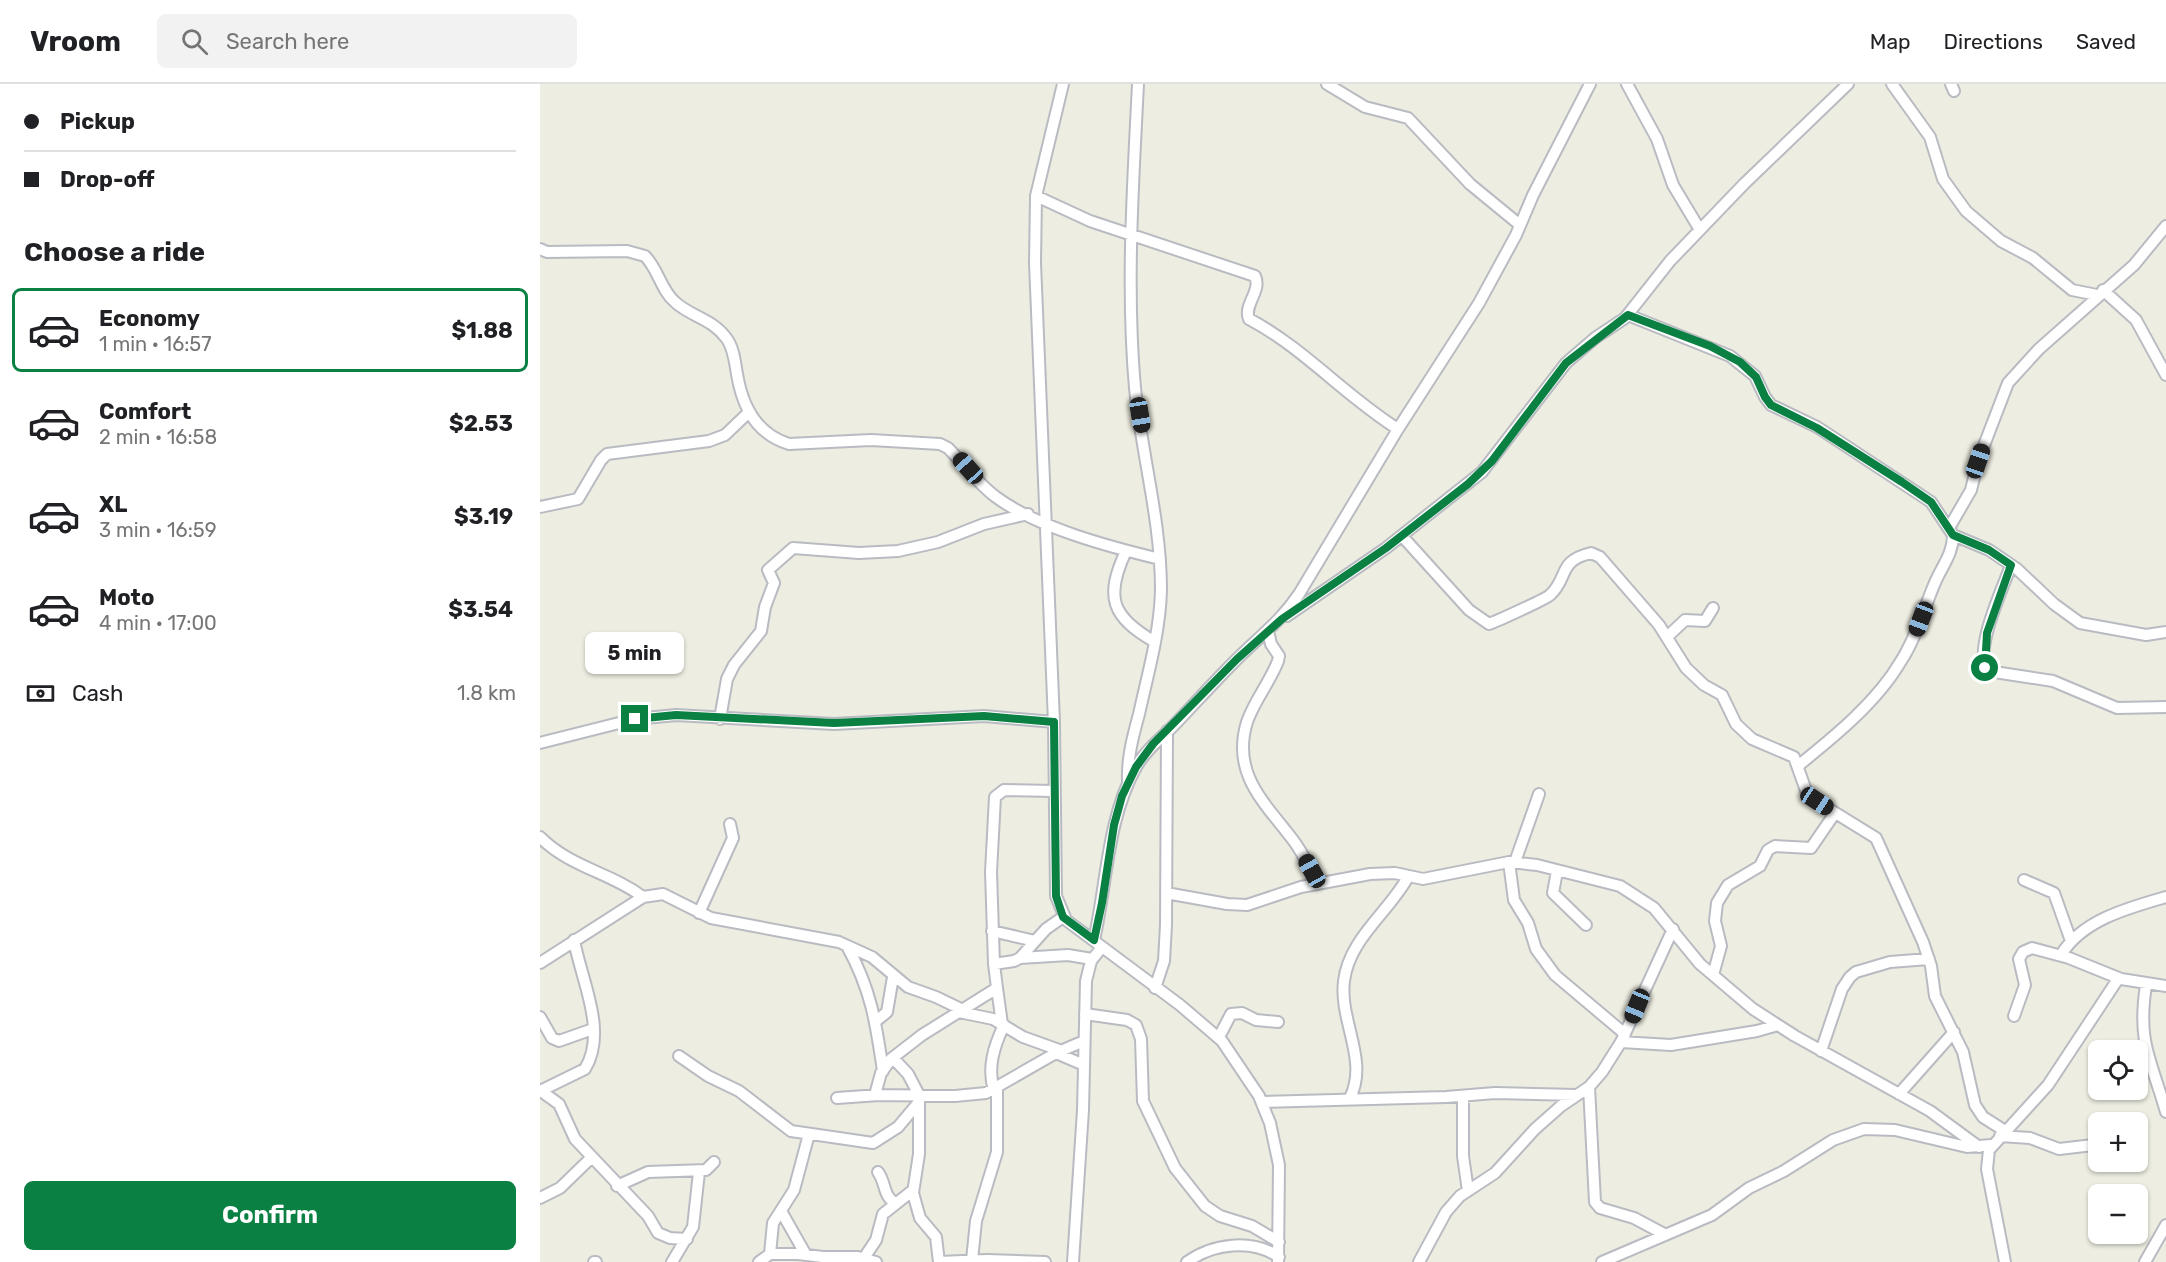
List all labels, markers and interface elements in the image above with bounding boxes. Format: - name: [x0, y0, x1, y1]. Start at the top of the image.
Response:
- search box: [157, 14, 577, 68]
- text: Vroom: [30, 25, 121, 58]
- icon: search: [178, 25, 211, 58]
- text: Search here: [226, 28, 349, 55]
- text: Map: [1870, 29, 1911, 54]
- text: Directions: [1944, 29, 2043, 54]
- text: Saved: [2076, 29, 2136, 54]
- text: Pickup: [60, 108, 135, 135]
- text: Drop-off: [60, 166, 155, 193]
- text: Choose a ride: [24, 236, 205, 268]
- icon: car: [27, 303, 81, 357]
- text: Economy: [99, 305, 200, 332]
- text: $1.88: [451, 317, 513, 344]
- text: 1 min · 16:57: [99, 332, 211, 356]
- icon: car: [27, 396, 81, 450]
- car: [1128, 396, 1152, 434]
- text: Comfort: [99, 398, 191, 425]
- text: $2.53: [449, 410, 513, 437]
- text: 2 min · 16:58: [99, 425, 217, 449]
- car: [1964, 441, 1992, 481]
- car: [949, 449, 987, 487]
- icon: car: [27, 489, 81, 543]
- text: XL: [99, 491, 127, 518]
- text: $3.19: [454, 503, 513, 530]
- text: 3 min · 16:59: [99, 518, 217, 542]
- icon: car: [27, 582, 81, 636]
- text: Moto: [99, 584, 154, 611]
- text: $3.54: [448, 596, 513, 623]
- car: [1906, 599, 1936, 639]
- text: 4 min · 17:00: [99, 611, 217, 635]
- callout: 5 min: [586, 632, 684, 674]
- text: 5 min: [607, 641, 662, 665]
- route start: [1971, 654, 1998, 681]
- icon: cash: [24, 677, 57, 710]
- text: Cash: [72, 680, 123, 707]
- text: 1.8 km: [457, 681, 516, 705]
- route end: [621, 705, 648, 732]
- car: [1797, 784, 1837, 818]
- car: [1295, 851, 1329, 891]
- car: [1622, 986, 1652, 1026]
- map controls: [2088, 1040, 2148, 1244]
- button: locate: [2088, 1040, 2148, 1100]
- button: +: [2088, 1112, 2148, 1172]
- button: Confirm: [24, 1181, 516, 1250]
- button: −: [2088, 1184, 2148, 1244]

